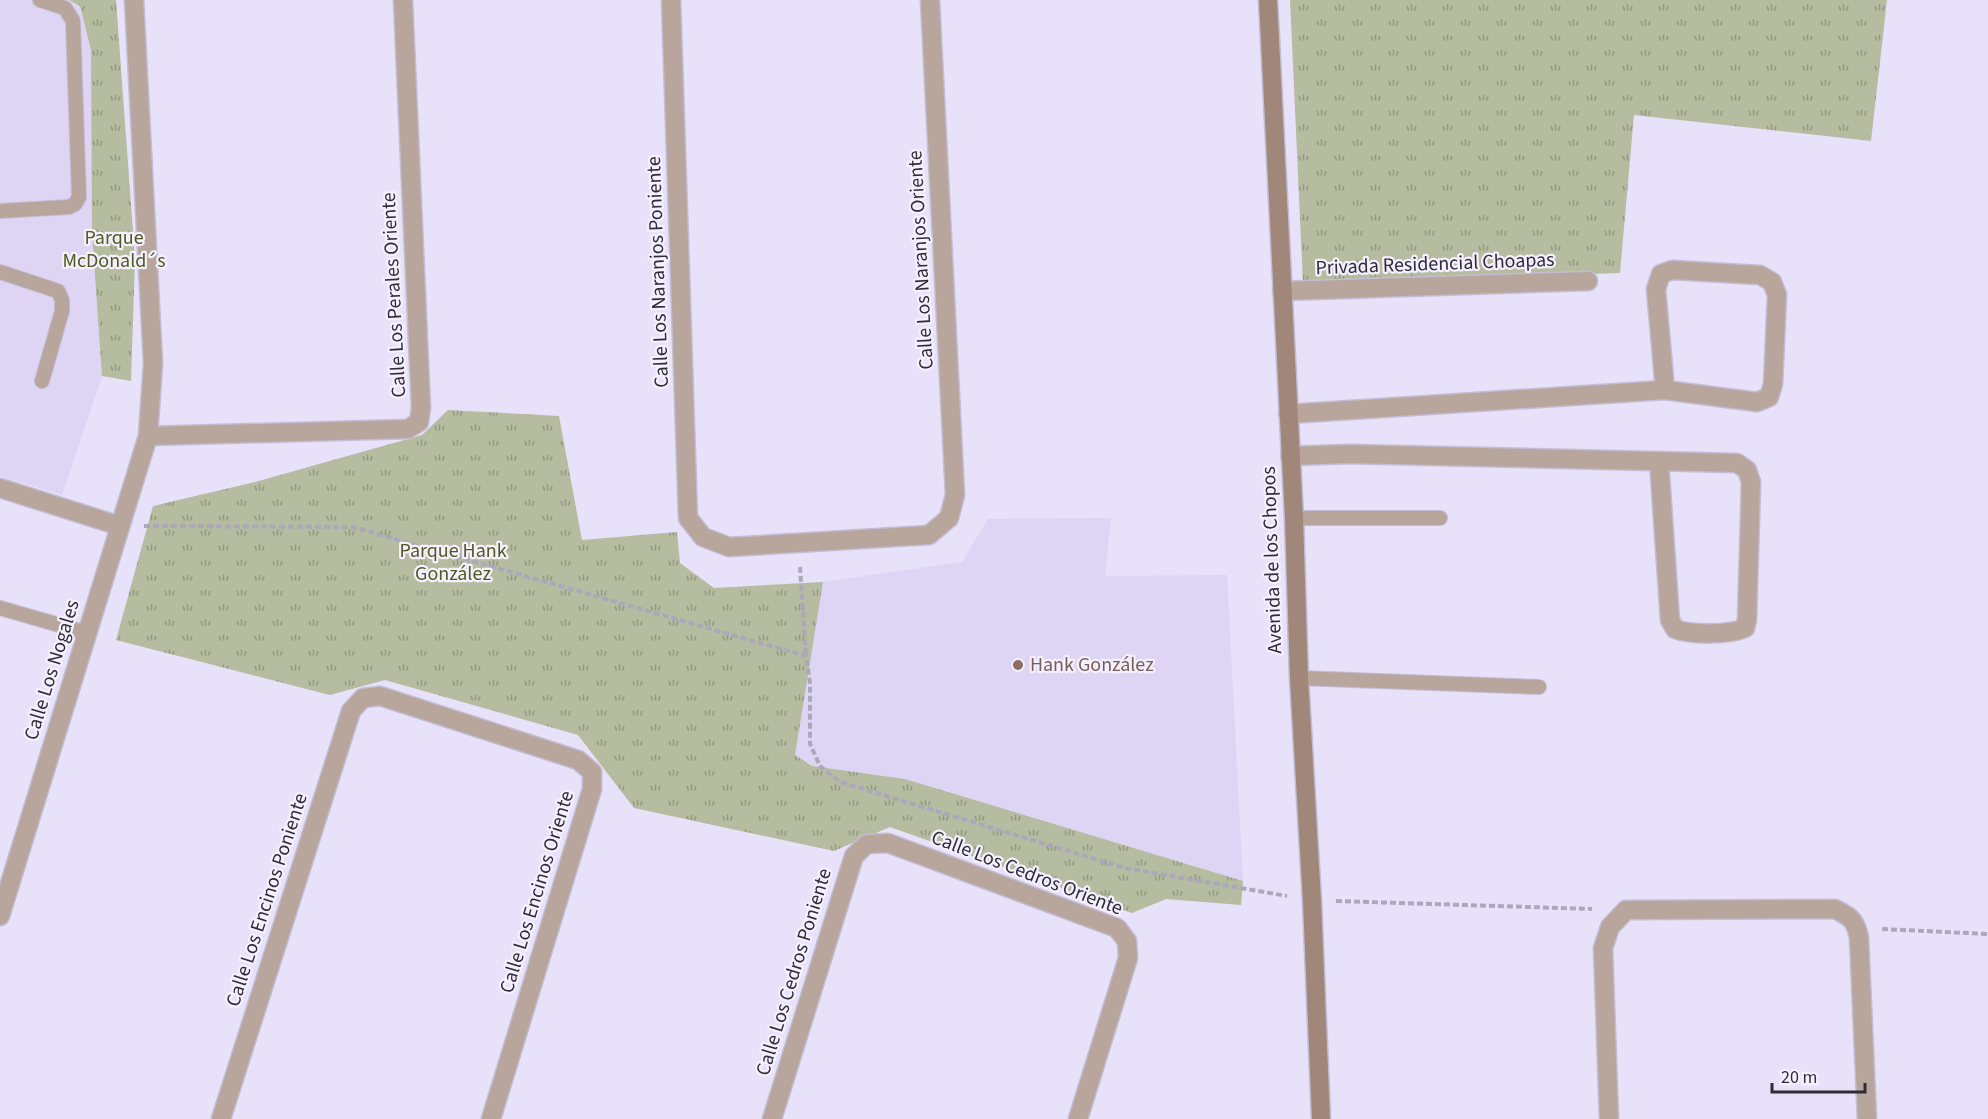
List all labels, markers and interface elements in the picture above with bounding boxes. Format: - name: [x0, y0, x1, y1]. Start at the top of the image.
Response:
- street label: Calle Los Naranjos Oriente: [901, 150, 941, 370]
- street label: Calle Los Naranjos Poniente: [640, 156, 676, 388]
- street label: Calle Los Perales Oriente: [375, 192, 413, 398]
- park label: Parque McDonald´s: [62, 224, 166, 275]
- street label: Privada Residencial Choapas: [1315, 246, 1555, 282]
- street label: Avenida de los Chopos: [1255, 466, 1289, 654]
- park label: Parque Hank González: [399, 537, 507, 588]
- street label: Calle Los Nogales: [17, 596, 87, 744]
- place label: Hank González: [1030, 651, 1154, 679]
- marker: Hank González: [1011, 658, 1025, 672]
- street label: Calle Los Encinos Oriente: [493, 787, 581, 997]
- street label: Calle Los Encinos Poniente: [219, 790, 315, 1010]
- street label: Calle Los Cedros Oriente: [927, 824, 1127, 922]
- street label: Calle Los Cedros Poniente: [749, 865, 839, 1079]
- scale bar: [1772, 1056, 1865, 1094]
- text: 20 m: [1781, 1065, 1817, 1090]

